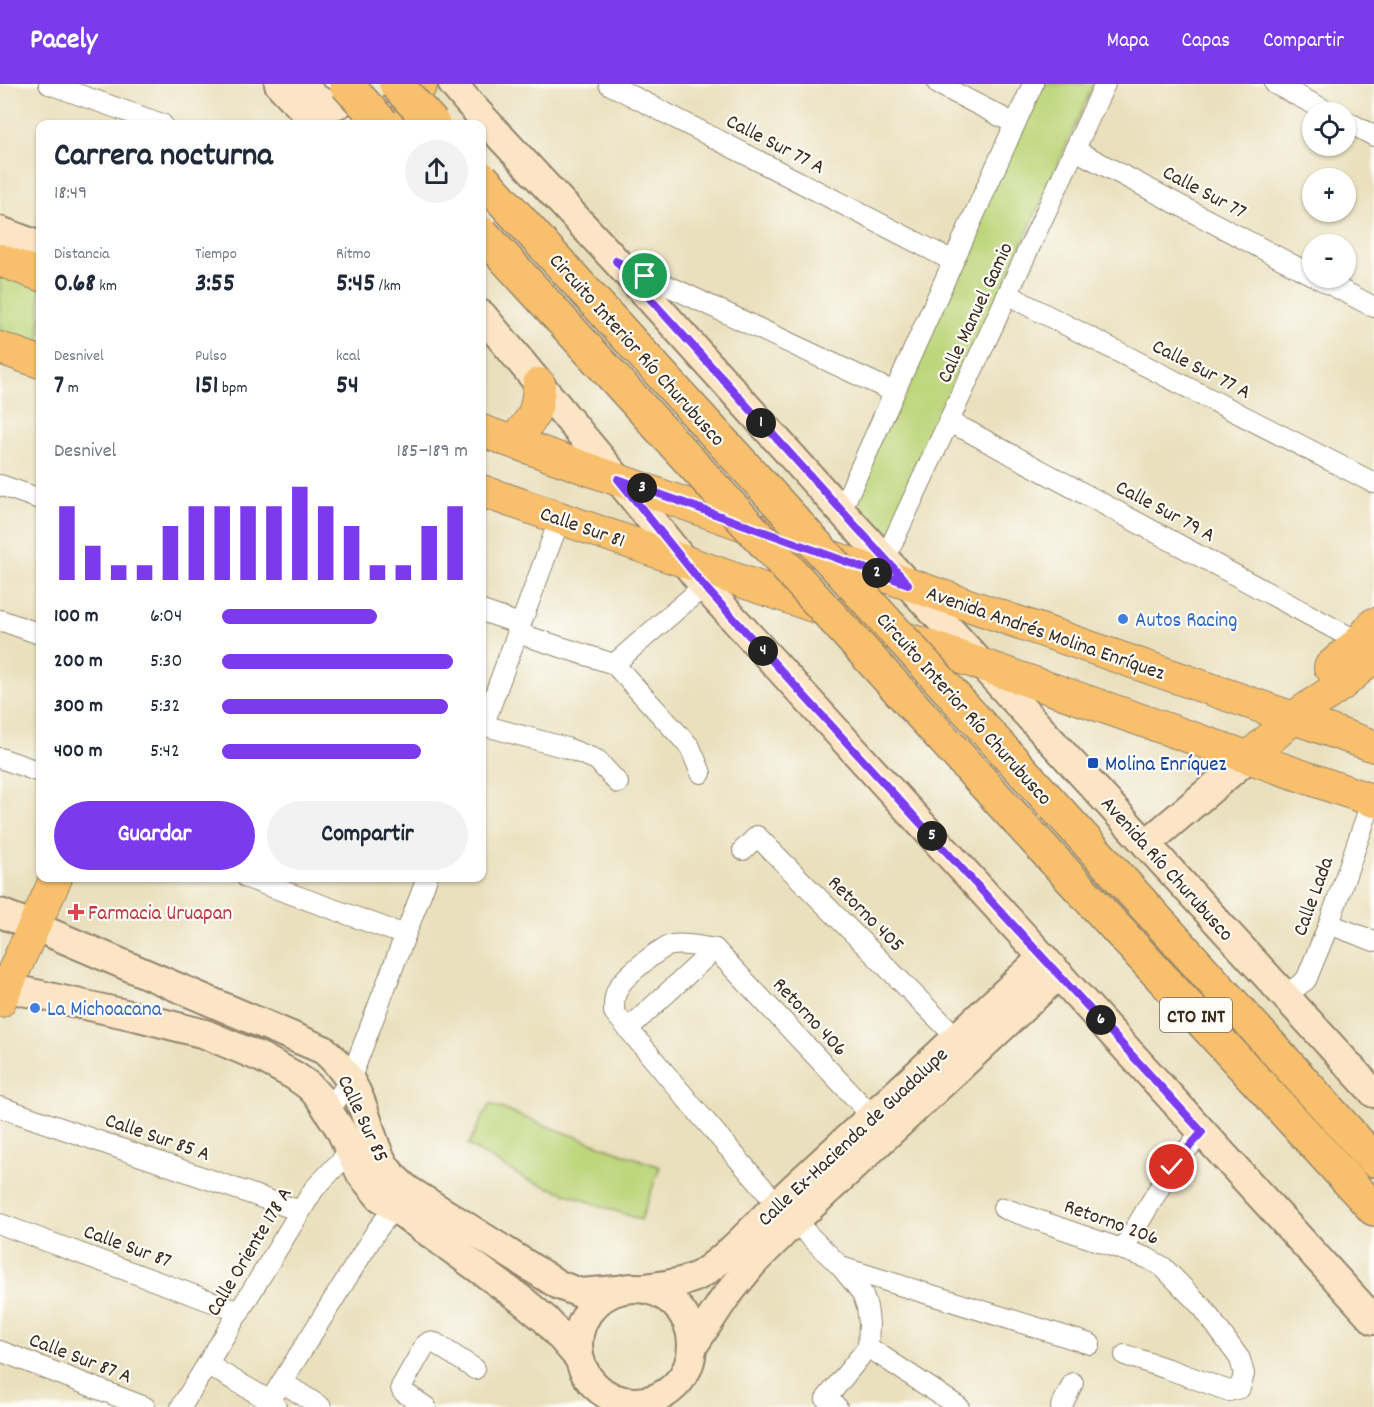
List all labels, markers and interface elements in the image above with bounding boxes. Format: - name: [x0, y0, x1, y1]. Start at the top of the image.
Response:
- text: Pacely: [30, 22, 97, 62]
- text: Mapa: [1107, 27, 1149, 57]
- text: Capas: [1182, 27, 1230, 57]
- text: Compartir: [1263, 27, 1344, 57]
- map controls: [1302, 102, 1356, 288]
- button: locate: [1302, 102, 1356, 156]
- street label: Calle Sur 77 A: [720, 108, 829, 183]
- text: Carrera nocturna: [54, 134, 273, 181]
- button: share: [405, 140, 468, 203]
- street label: Calle Sur 77: [1156, 159, 1251, 228]
- button: +: [1302, 168, 1356, 222]
- text: 18:49: [54, 180, 87, 208]
- button: −: [1302, 234, 1356, 288]
- street label: Calle Manuel Gamio: [931, 238, 1022, 389]
- text: Distancia: [54, 243, 110, 266]
- text: Tiempo: [195, 243, 237, 266]
- text: Ritmo: [336, 243, 371, 266]
- street label: Circuito Interior Río Churubusco: [541, 248, 731, 454]
- pin: [619, 250, 670, 301]
- icon: arrive: [628, 259, 661, 292]
- text: 0.68: [54, 266, 96, 303]
- text: 3:55: [195, 266, 235, 303]
- text: 5:45: [336, 266, 375, 303]
- text: km: [96, 275, 117, 298]
- text: /km: [375, 275, 401, 298]
- street label: Calle Sur 77 A: [1146, 333, 1255, 408]
- text: Desnivel: [54, 345, 104, 368]
- text: Pulso: [195, 345, 227, 368]
- text: kcal: [336, 345, 360, 368]
- text: 7: [54, 368, 64, 405]
- text: 151: [195, 368, 218, 405]
- text: 54: [336, 368, 359, 405]
- text: m: [64, 377, 79, 400]
- text: bpm: [218, 377, 247, 400]
- pin: 1: [746, 408, 776, 438]
- text: 1: [759, 411, 763, 434]
- text: Desnivel: [54, 438, 116, 466]
- text: 185–189 m: [397, 438, 468, 466]
- pin: 3: [627, 473, 657, 503]
- street label: Calle Sur 79 A: [1109, 474, 1220, 552]
- text: 3: [638, 476, 646, 499]
- street label: Calle Sur 81: [535, 500, 629, 557]
- pin: 2: [862, 558, 892, 588]
- text: 2: [874, 561, 881, 584]
- street label: Avenida Andrés Molina Enríquez: [922, 580, 1168, 690]
- text: 100 m: [54, 603, 99, 631]
- text: 6:04: [150, 603, 182, 631]
- street label: Circuito Interior Río Churubusco: [868, 607, 1058, 813]
- place label: Autos Racing: [1135, 607, 1238, 637]
- marker: Autos Racing: [1116, 612, 1130, 626]
- pin: 4: [748, 636, 778, 666]
- text: 4: [760, 639, 766, 662]
- text: 200 m: [54, 648, 103, 676]
- text: 5:30: [150, 648, 182, 676]
- text: 300 m: [54, 693, 103, 721]
- text: 5:32: [150, 693, 180, 721]
- text: 400 m: [54, 738, 102, 766]
- text: 5:42: [150, 738, 180, 766]
- place label: Molina Enríquez: [1105, 751, 1226, 781]
- marker: Molina Enríquez: [1086, 756, 1100, 770]
- street label: Avenida Río Churubusco: [1092, 791, 1239, 949]
- button: Guardar: [54, 801, 255, 870]
- button: Compartir: [267, 801, 468, 870]
- pin: 5: [917, 821, 947, 851]
- text: 5: [928, 824, 936, 847]
- street label: Calle Lada: [1287, 852, 1343, 941]
- street label: Retorno 405: [820, 870, 910, 960]
- place label: Farmacia Uruapan: [88, 900, 232, 930]
- marker: Farmacia Uruapan: [69, 905, 83, 919]
- street label: Retorno 406: [764, 972, 853, 1064]
- place label: La Michoacana: [47, 996, 163, 1026]
- road number: CTO INT: [1160, 998, 1232, 1032]
- marker: La Michoacana: [28, 1001, 42, 1015]
- pin: 6: [1086, 1005, 1116, 1035]
- text: 6: [1097, 1008, 1105, 1031]
- street label: Calle Ex-Hacienda de Guadalupe: [752, 1042, 956, 1235]
- street label: Calle Sur 85: [328, 1071, 395, 1168]
- street label: Calle Sur 85 A: [100, 1107, 214, 1171]
- pin: [1146, 1141, 1197, 1192]
- icon: check: [1155, 1150, 1188, 1183]
- street label: Calle Oriente 178 A: [200, 1182, 301, 1323]
- street label: Retorno 206: [1059, 1193, 1163, 1255]
- street label: Calle Sur 87: [79, 1218, 175, 1278]
- street label: Calle Sur 87 A: [24, 1326, 136, 1393]

